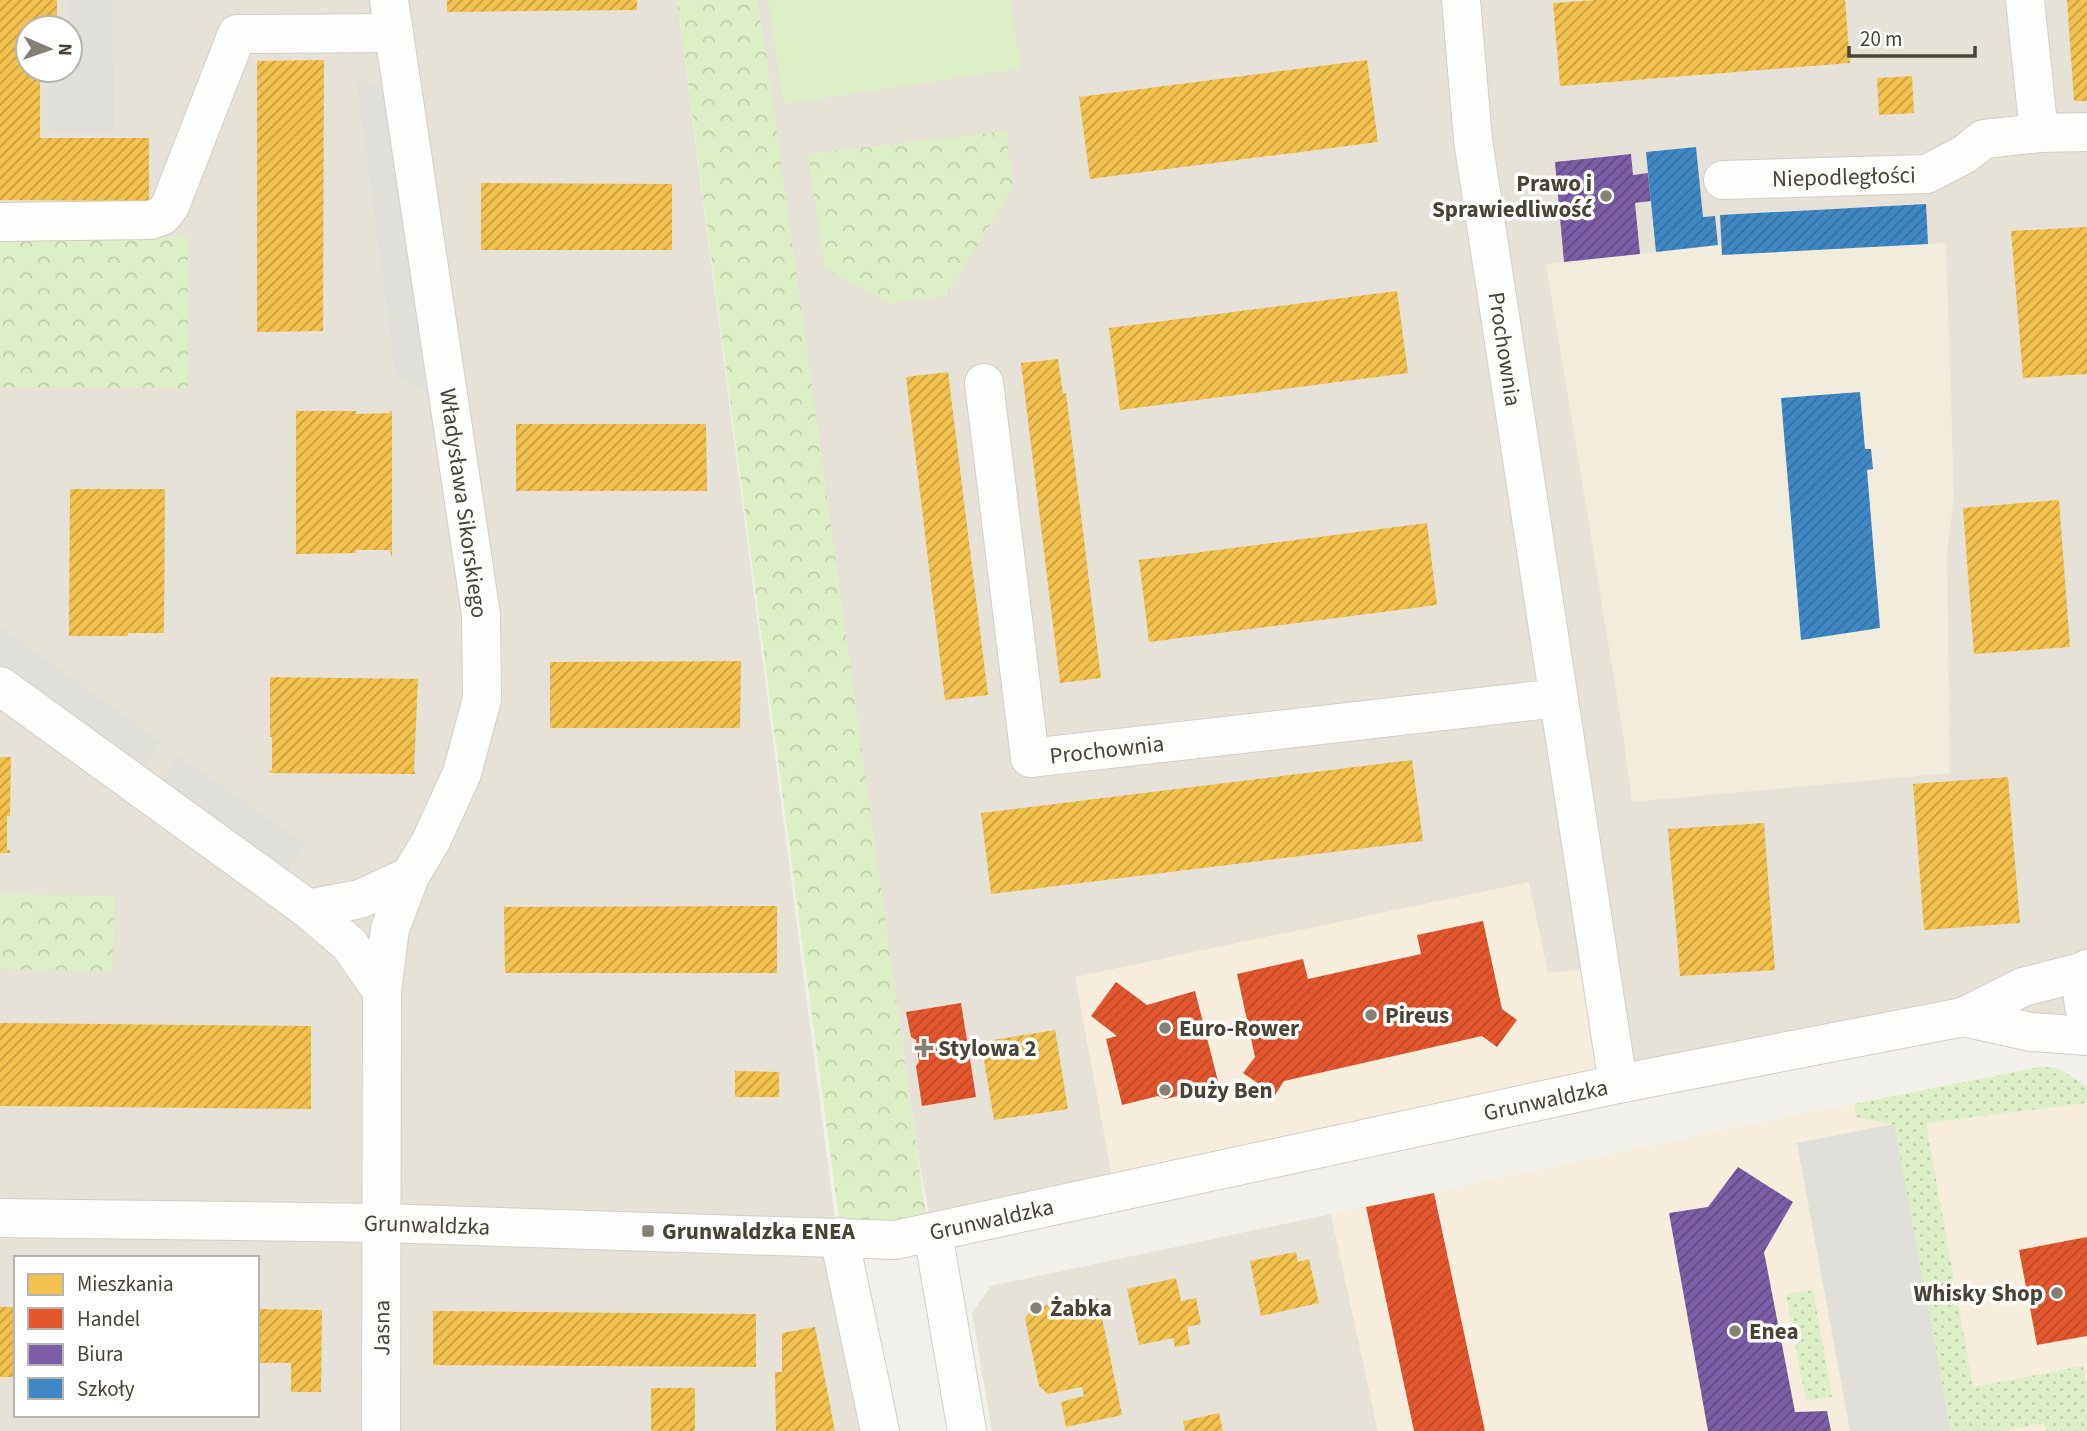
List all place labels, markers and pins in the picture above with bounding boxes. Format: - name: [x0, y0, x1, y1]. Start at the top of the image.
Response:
- place label: Prawo i Sprawiedliwość: [1432, 167, 1592, 226]
- marker: Prawo i Sprawiedliwość: [1598, 188, 1614, 204]
- place label: Pireus: [1385, 999, 1449, 1032]
- marker: Pireus: [1363, 1007, 1379, 1023]
- place label: Euro-Rower: [1179, 1012, 1300, 1045]
- marker: Euro-Rower: [1157, 1020, 1173, 1036]
- place label: Stylowa 2: [938, 1032, 1037, 1065]
- marker: Stylowa 2: [916, 1040, 932, 1056]
- place label: Duży Ben: [1179, 1074, 1273, 1107]
- marker: Duży Ben: [1157, 1082, 1173, 1098]
- place label: Grunwaldzka ENEA: [662, 1215, 856, 1248]
- marker: Grunwaldzka ENEA: [640, 1223, 656, 1239]
- place label: Whisky Shop: [1914, 1277, 2043, 1310]
- marker: Whisky Shop: [2049, 1285, 2065, 1301]
- place label: Żabka: [1050, 1292, 1112, 1325]
- marker: Żabka: [1028, 1300, 1044, 1316]
- place label: Enea: [1749, 1315, 1799, 1348]
- marker: Enea: [1727, 1323, 1743, 1339]

